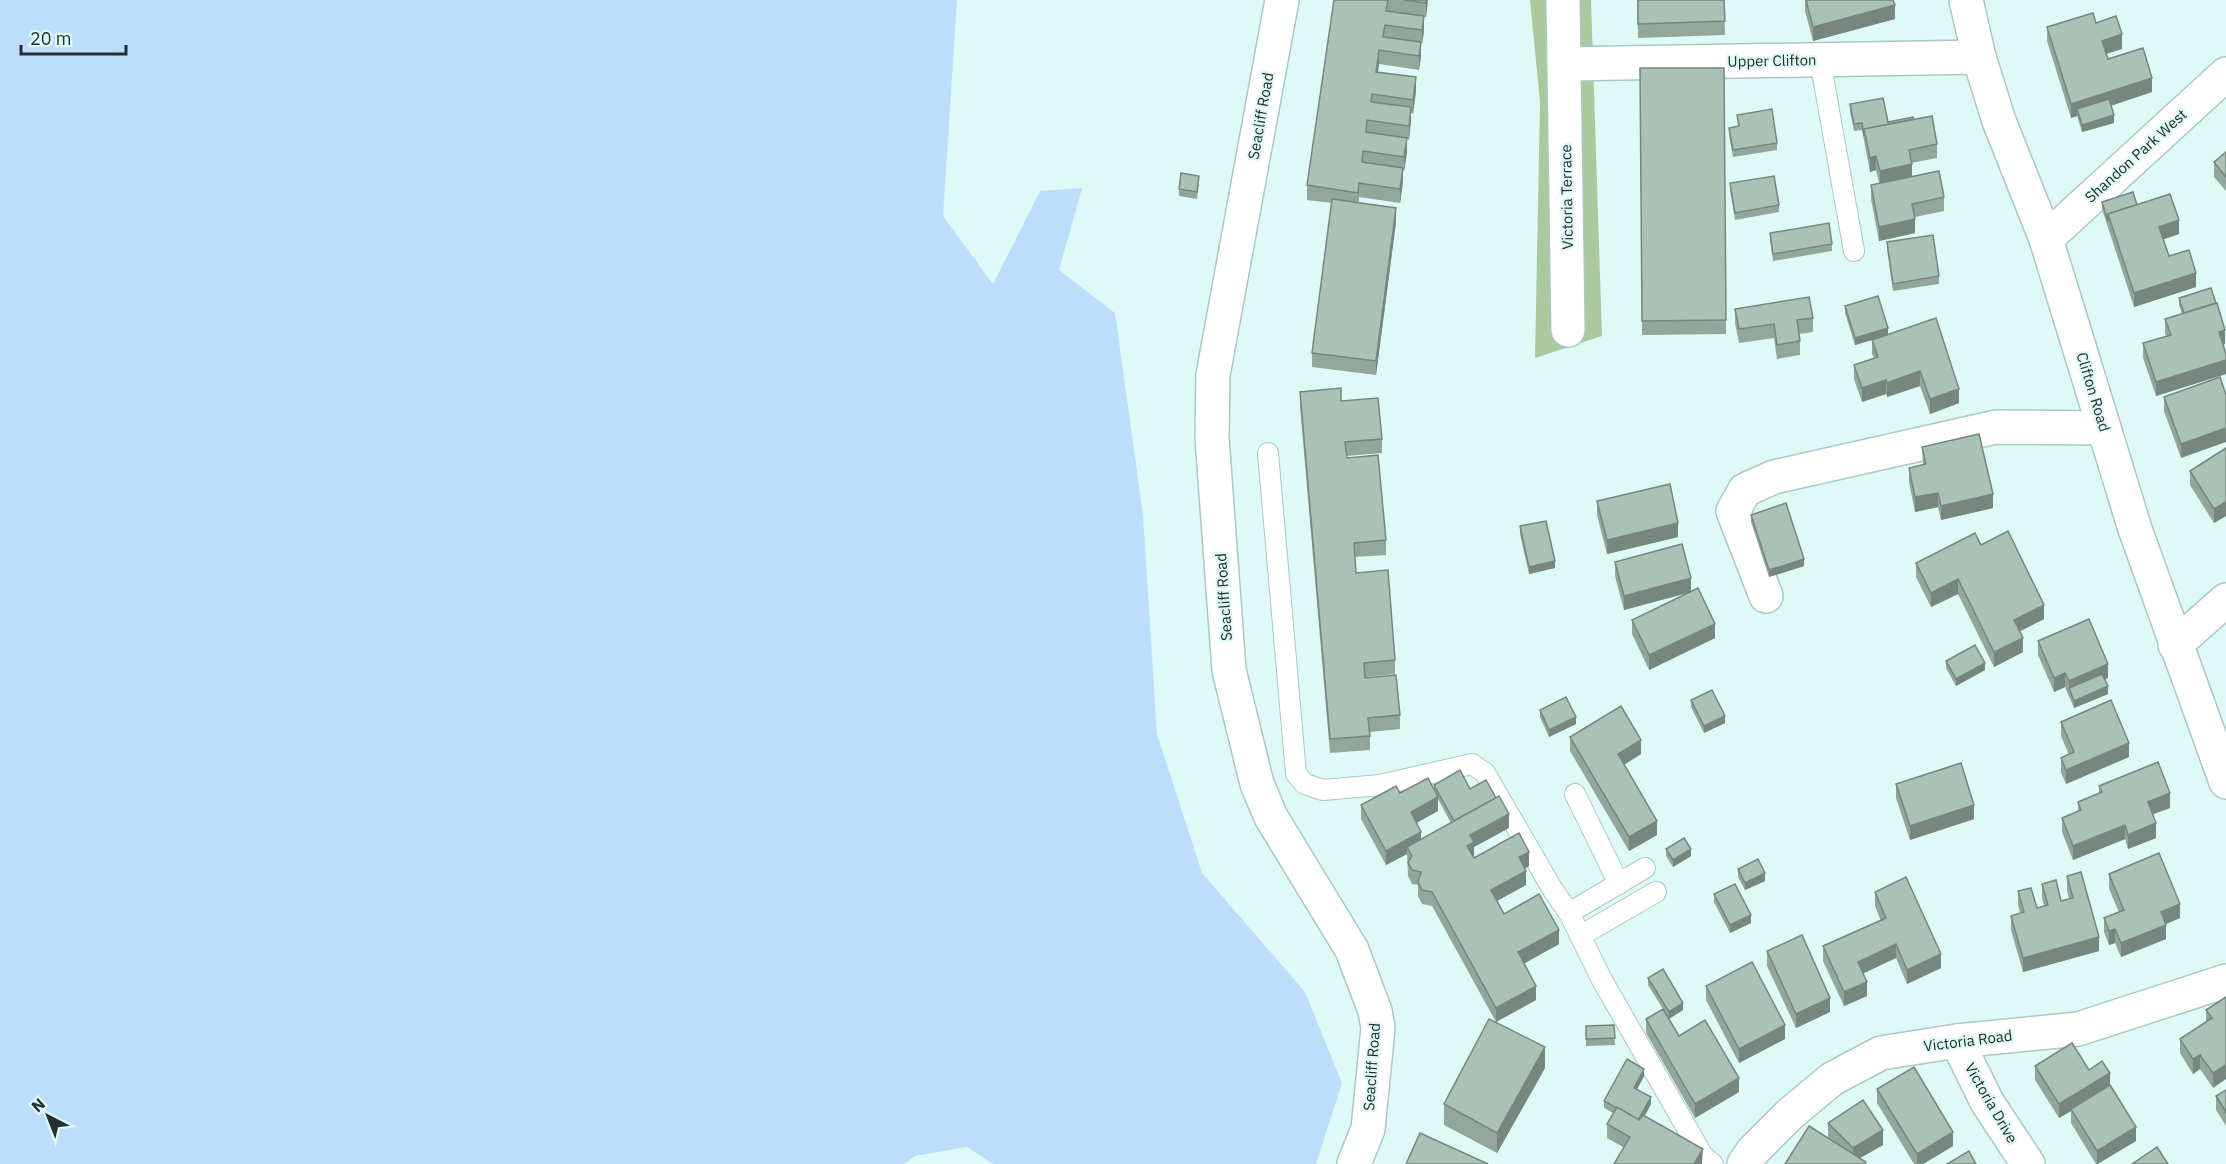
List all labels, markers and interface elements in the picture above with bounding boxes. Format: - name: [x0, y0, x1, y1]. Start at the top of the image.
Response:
- scale bar: [21, 18, 126, 56]
- text: 20 m: [30, 27, 72, 50]
- street label: Upper Clifton: [1727, 50, 1817, 71]
- street label: Seacliff Road: [1244, 71, 1278, 161]
- street label: Shandon Park West: [2081, 105, 2191, 206]
- street label: Victoria Terrace: [1556, 144, 1577, 250]
- street label: Clifton Road: [2072, 350, 2115, 434]
- street label: Seacliff Road: [1211, 552, 1236, 642]
- street label: Seacliff Road: [1359, 1022, 1384, 1112]
- street label: Victoria Road: [1922, 1026, 2013, 1055]
- street label: Victoria Drive: [1961, 1059, 2022, 1146]
- north arrow: [18, 1086, 78, 1146]
- text: N: [27, 1094, 49, 1116]

